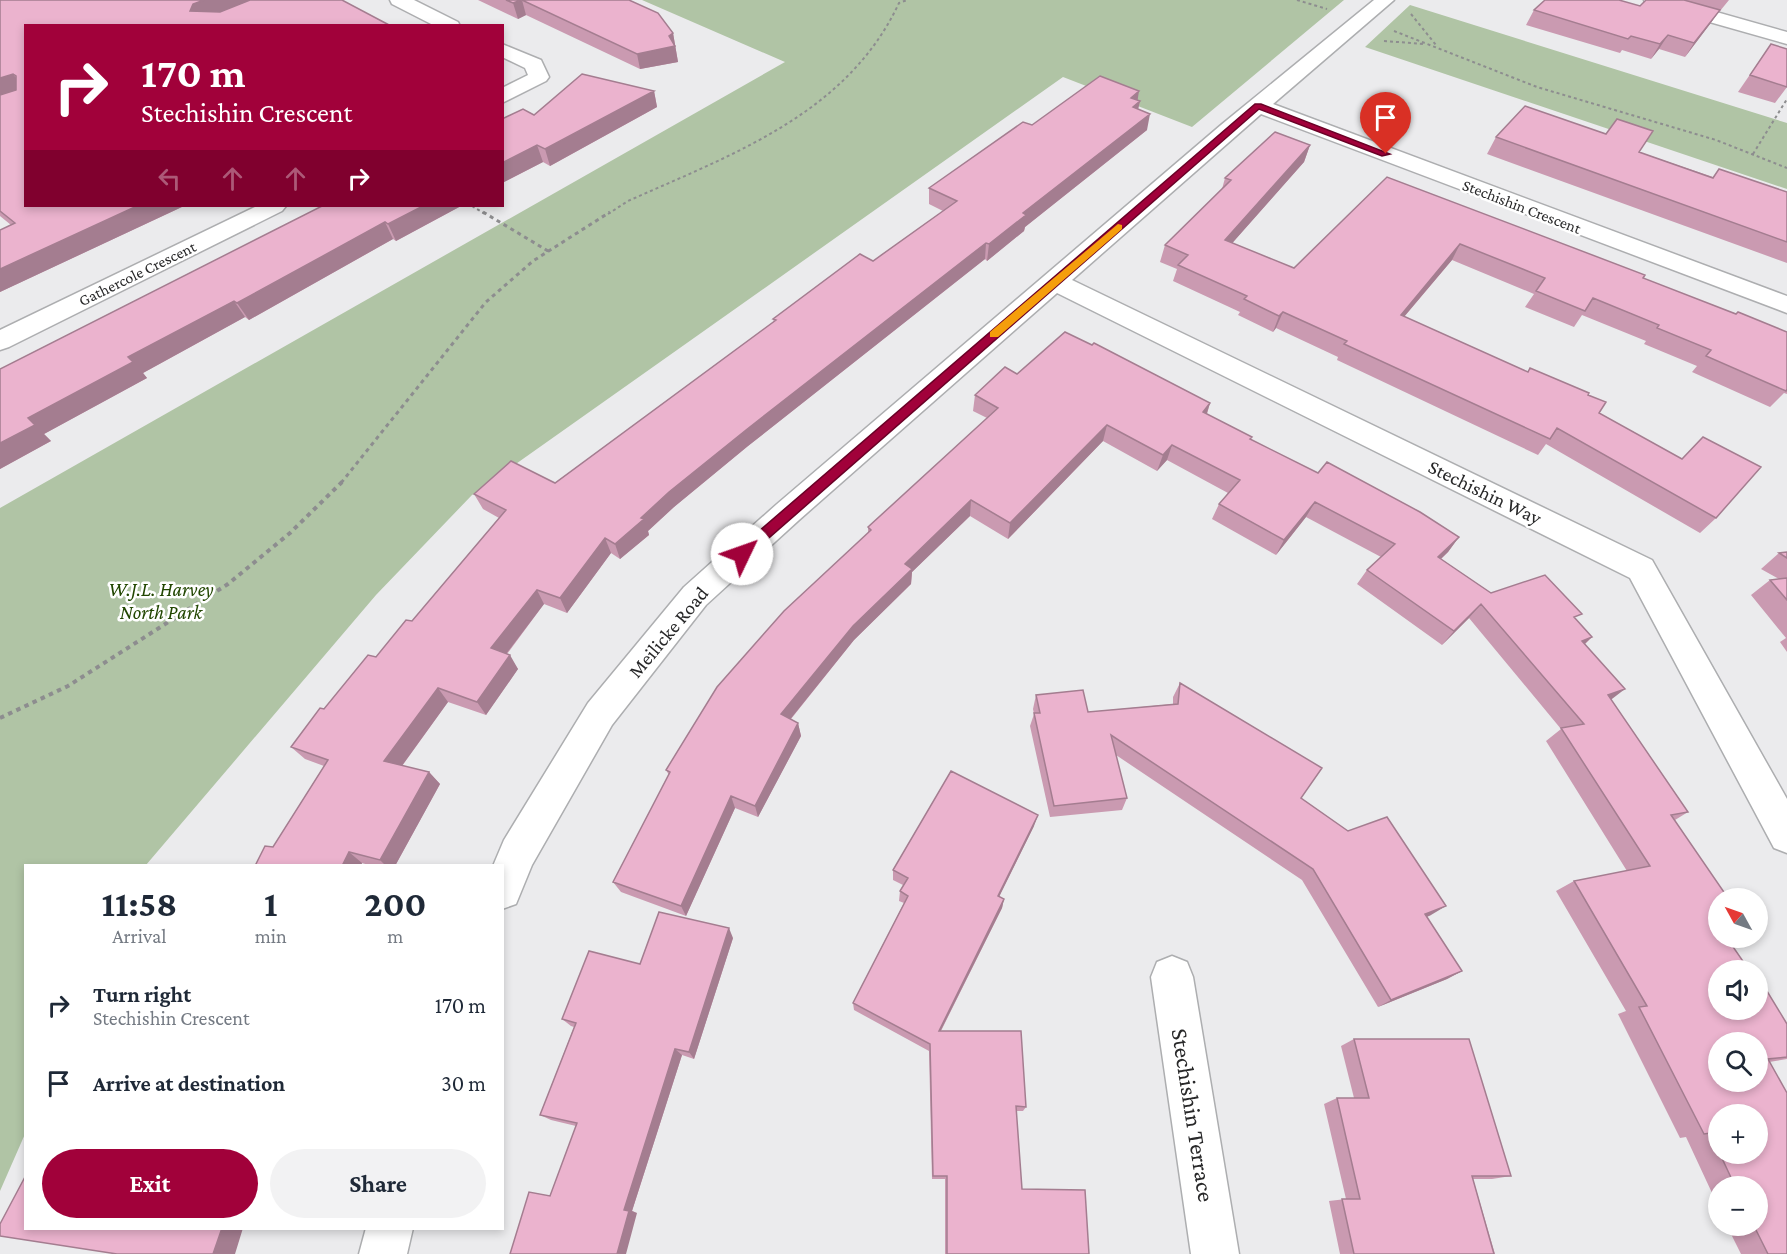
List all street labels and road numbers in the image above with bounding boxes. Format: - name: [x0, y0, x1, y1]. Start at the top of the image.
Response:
- street label: Stechishin Crescent: [1460, 176, 1584, 237]
- street label: Gathercole Crescent: [76, 237, 199, 309]
- street label: Stechishin Way: [1424, 455, 1546, 530]
- street label: Meilicke Road: [624, 582, 713, 682]
- street label: Stechishin Terrace: [1166, 1026, 1221, 1204]

